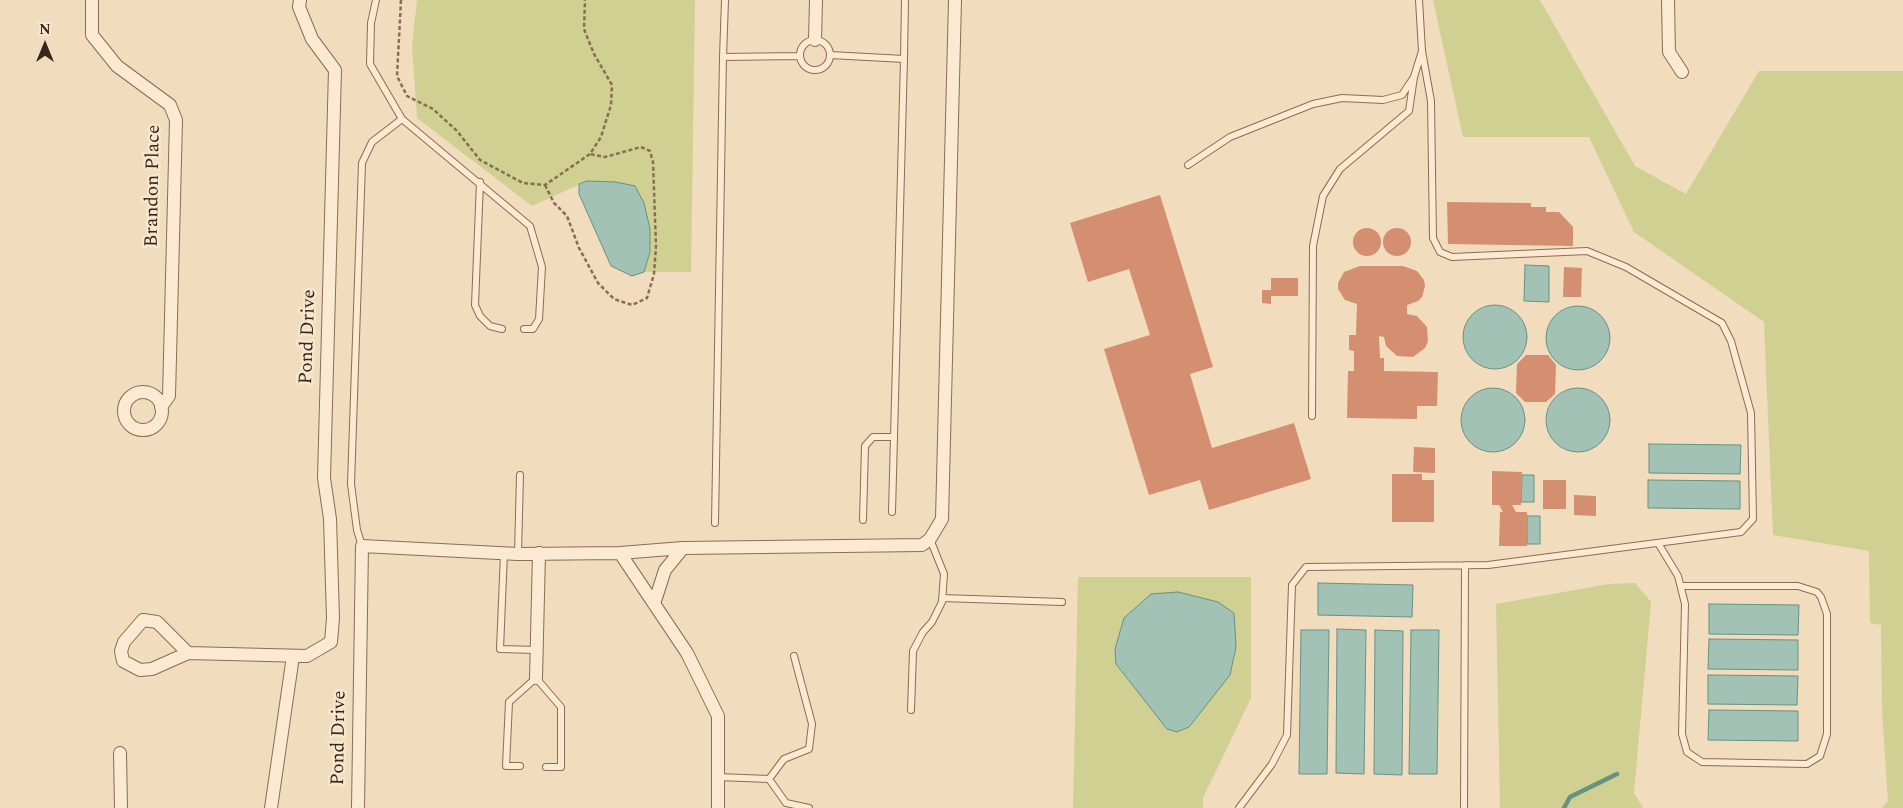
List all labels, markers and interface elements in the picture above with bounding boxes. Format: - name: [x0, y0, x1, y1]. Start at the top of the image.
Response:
- text: N: [39, 19, 51, 40]
- north arrow: [20, 20, 70, 70]
- street label: Brandon Place: [142, 125, 166, 247]
- street label: Pond Drive: [296, 289, 322, 385]
- street label: Pond Drive: [328, 690, 352, 786]

